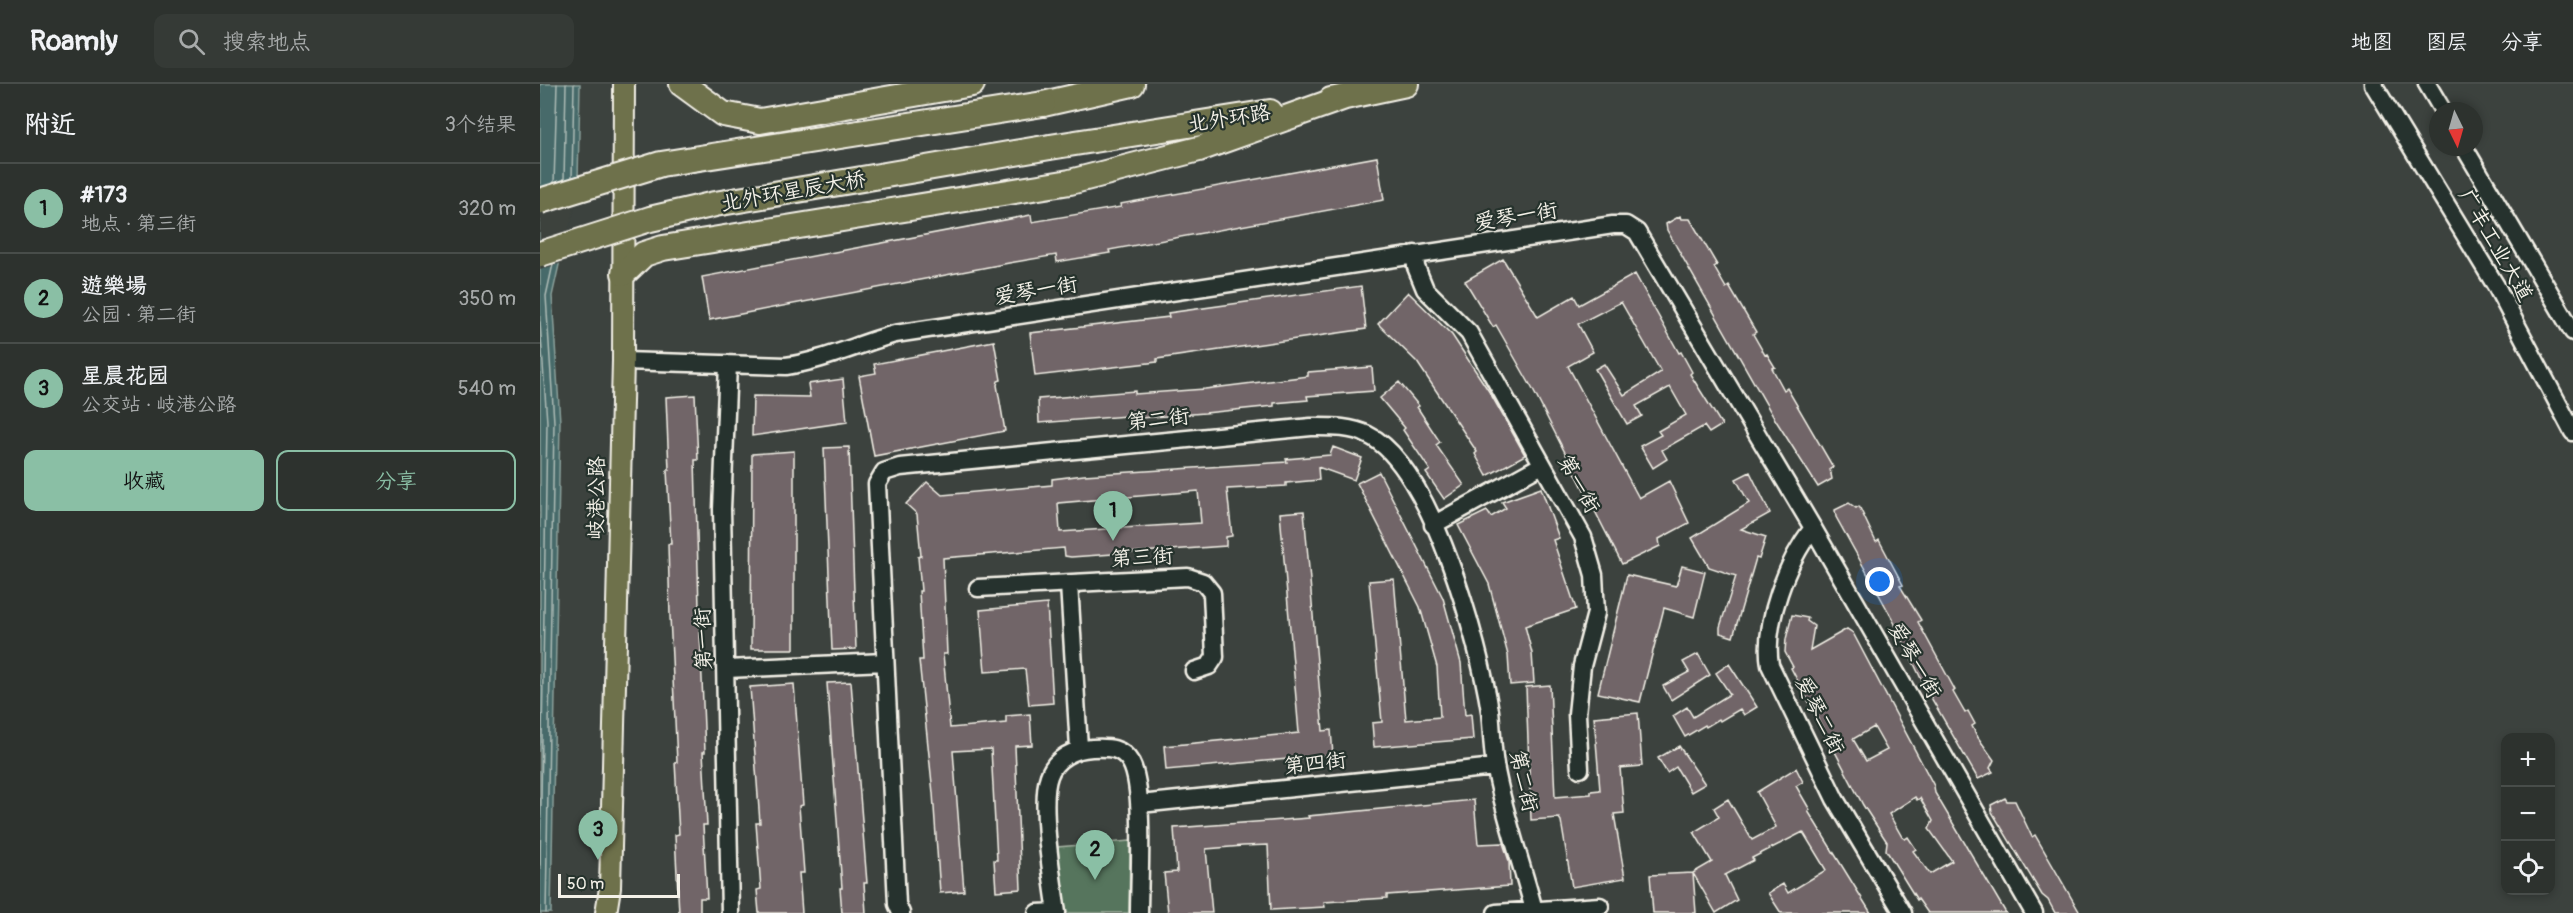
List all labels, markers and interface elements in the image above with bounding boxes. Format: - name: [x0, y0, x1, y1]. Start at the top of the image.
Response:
- search box: [154, 14, 574, 68]
- text: Roamly: [30, 24, 118, 59]
- icon: search: [175, 25, 208, 58]
- text: 搜索地点: [223, 28, 311, 56]
- text: 地图: [2351, 29, 2393, 56]
- text: 图层: [2426, 29, 2468, 56]
- text: 分享: [2501, 29, 2543, 56]
- street label: 北外环路: [1185, 99, 1273, 138]
- north arrow: [2429, 102, 2483, 156]
- text: 附近: [24, 109, 76, 141]
- text: 3个结果: [445, 112, 516, 137]
- street label: 北外环星辰大桥: [718, 165, 868, 218]
- text: #173: [81, 181, 127, 209]
- street label: 广丰工业大道: [2452, 184, 2539, 307]
- text: 1: [40, 196, 47, 221]
- text: 320 m: [458, 196, 516, 221]
- street label: 爱琴一街: [1472, 197, 1560, 236]
- text: 地点 · 第三街: [81, 211, 196, 236]
- street label: 爱琴一街: [992, 271, 1080, 310]
- text: 遊樂場: [81, 272, 147, 300]
- text: 2: [38, 286, 49, 311]
- text: 350 m: [458, 286, 516, 311]
- text: 公园 · 第二街: [81, 302, 196, 327]
- text: 星晨花园: [81, 362, 169, 390]
- text: 3: [38, 376, 49, 401]
- text: 540 m: [458, 376, 516, 401]
- text: 公交站 · 岐港公路: [81, 392, 236, 417]
- street label: 第二街: [1125, 403, 1191, 436]
- button: 收藏: [24, 450, 264, 511]
- button: 分享: [276, 450, 516, 511]
- street label: 第一街: [1551, 450, 1606, 518]
- street label: 岐港公路: [582, 456, 611, 540]
- pin: 1: [1094, 492, 1132, 541]
- street label: 第三街: [1110, 542, 1174, 573]
- your location: [1865, 567, 1894, 596]
- street label: 第一街: [689, 607, 718, 671]
- street label: 爱琴一街: [1882, 617, 1947, 703]
- street label: 爱琴二街: [1789, 672, 1850, 759]
- map controls: [2501, 733, 2555, 895]
- button: +: [2501, 733, 2555, 787]
- street label: 第四街: [1282, 747, 1348, 780]
- street label: 第二街: [1503, 747, 1544, 815]
- button: −: [2501, 787, 2555, 841]
- pin: 3: [578, 810, 618, 860]
- pin: 2: [1076, 830, 1114, 880]
- button: locate: [2501, 841, 2555, 895]
- scale bar: [558, 871, 680, 898]
- text: 50 m: [567, 874, 604, 894]

